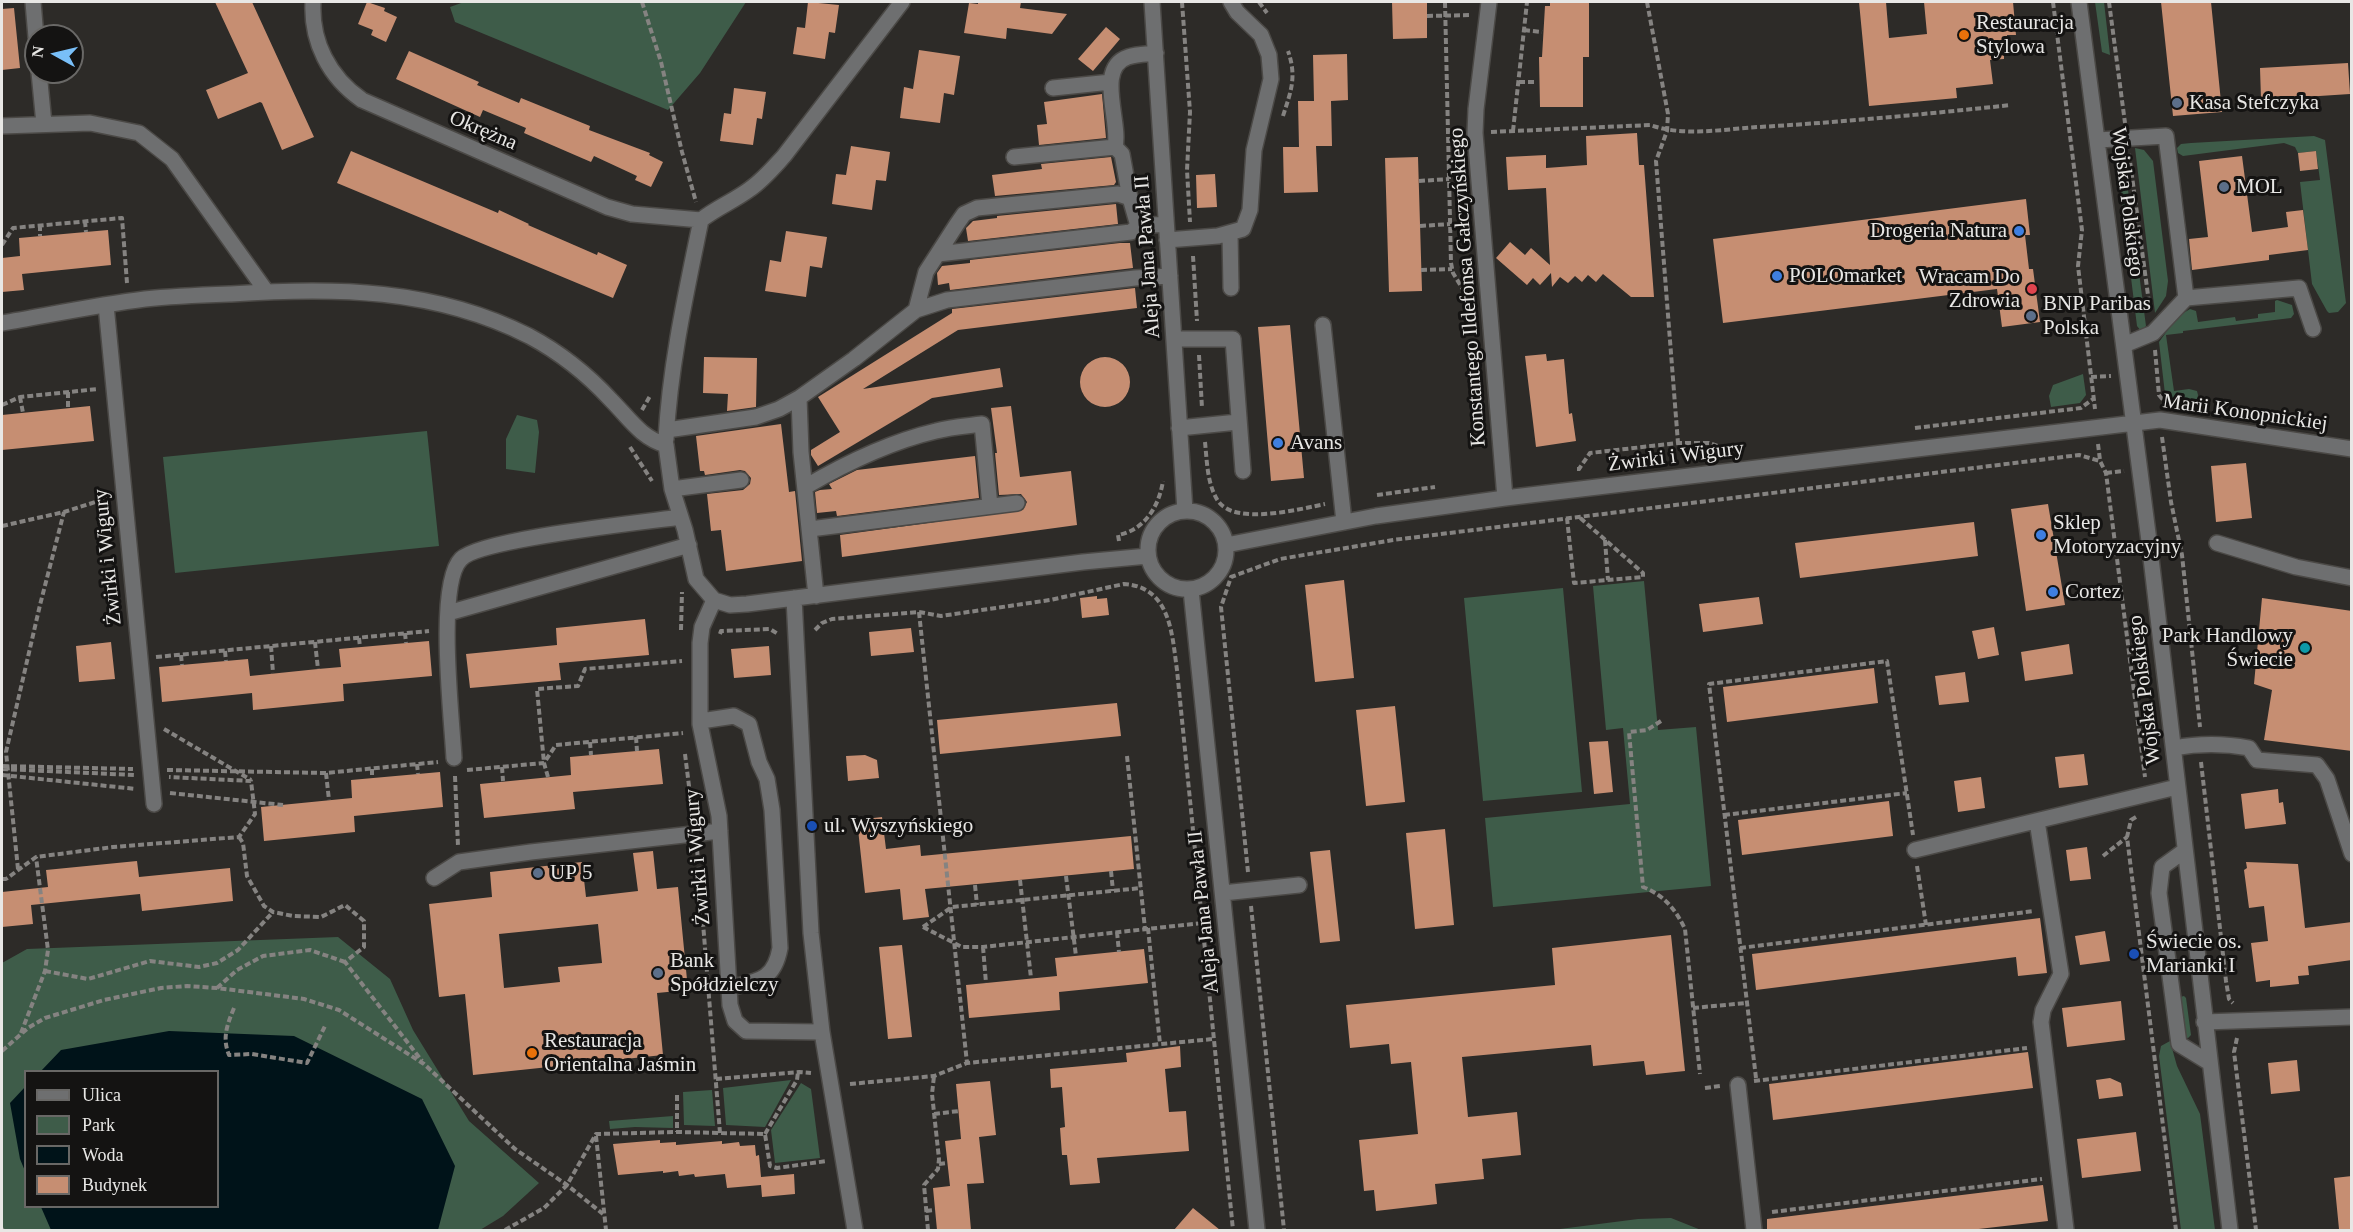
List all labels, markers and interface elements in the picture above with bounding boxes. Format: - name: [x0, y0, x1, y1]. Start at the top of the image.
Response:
- place label: Restauracja Stylowa: [1976, 10, 2074, 60]
- north arrow: [24, 24, 84, 84]
- marker: Restauracja Stylowa: [1957, 28, 1971, 42]
- text: N: [28, 45, 47, 59]
- place label: Kasa Stefczyka: [2189, 90, 2319, 116]
- marker: Kasa Stefczyka: [2170, 96, 2184, 110]
- street label: Okrężna: [445, 106, 521, 156]
- street label: Wojska Polskiego: [2105, 126, 2149, 278]
- street label: Konstantego Ildefonsa Gałczyńskiego: [1444, 127, 1492, 447]
- street label: Aleja Jana Pawła II: [1130, 174, 1166, 340]
- place label: MOL: [2236, 174, 2283, 200]
- marker: MOL: [2217, 180, 2231, 194]
- place label: Drogeria Natura: [1870, 218, 2007, 244]
- marker: Drogeria Natura: [2012, 224, 2026, 238]
- place label: POLOmarket: [1789, 263, 1902, 289]
- place label: Wracam Do Zdrowia: [1919, 264, 2020, 314]
- marker: POLOmarket: [1770, 269, 1784, 283]
- marker: Wracam Do Zdrowia: [2025, 282, 2039, 296]
- place label: BNP Paribas Polska: [2043, 291, 2151, 341]
- marker: BNP Paribas Polska: [2024, 309, 2038, 323]
- street label: Marii Konopnickiej: [2161, 389, 2329, 437]
- place label: Avans: [1290, 430, 1342, 456]
- marker: Avans: [1271, 436, 1285, 450]
- street label: Żwirki i Wigury: [1607, 436, 1745, 478]
- street label: Żwirki i Wigury: [88, 488, 128, 626]
- place label: Sklep Motoryzacyjny: [2053, 510, 2181, 560]
- marker: Sklep Motoryzacyjny: [2034, 528, 2048, 542]
- place label: Cortez: [2065, 579, 2121, 605]
- marker: Cortez: [2046, 585, 2060, 599]
- street label: Wojska Polskiego: [2123, 614, 2167, 766]
- place label: Park Handlowy Świecie: [2162, 623, 2293, 673]
- marker: Park Handlowy Świecie: [2298, 641, 2312, 655]
- street label: Żwirki i Wigury: [679, 788, 717, 926]
- place label: ul. Wyszyńskiego: [824, 813, 973, 839]
- marker: ul. Wyszyńskiego: [805, 819, 819, 833]
- street label: Aleja Jana Pawła II: [1183, 829, 1225, 995]
- place label: UP 5: [550, 860, 593, 886]
- marker: UP 5: [531, 866, 545, 880]
- place label: Świecie os. Marianki I: [2146, 929, 2242, 979]
- marker: Świecie os. Marianki I: [2127, 947, 2141, 961]
- place label: Bank Spółdzielczy: [670, 948, 778, 998]
- marker: Bank Spółdzielczy: [651, 966, 665, 980]
- place label: Restauracja Orientalna Jaśmin: [544, 1028, 696, 1078]
- marker: Restauracja Orientalna Jaśmin: [525, 1046, 539, 1060]
- legend: [24, 1070, 219, 1208]
- text: Ulica: [82, 1085, 121, 1105]
- text: Park: [82, 1115, 115, 1135]
- text: Woda: [82, 1145, 124, 1165]
- text: Budynek: [82, 1175, 147, 1195]

